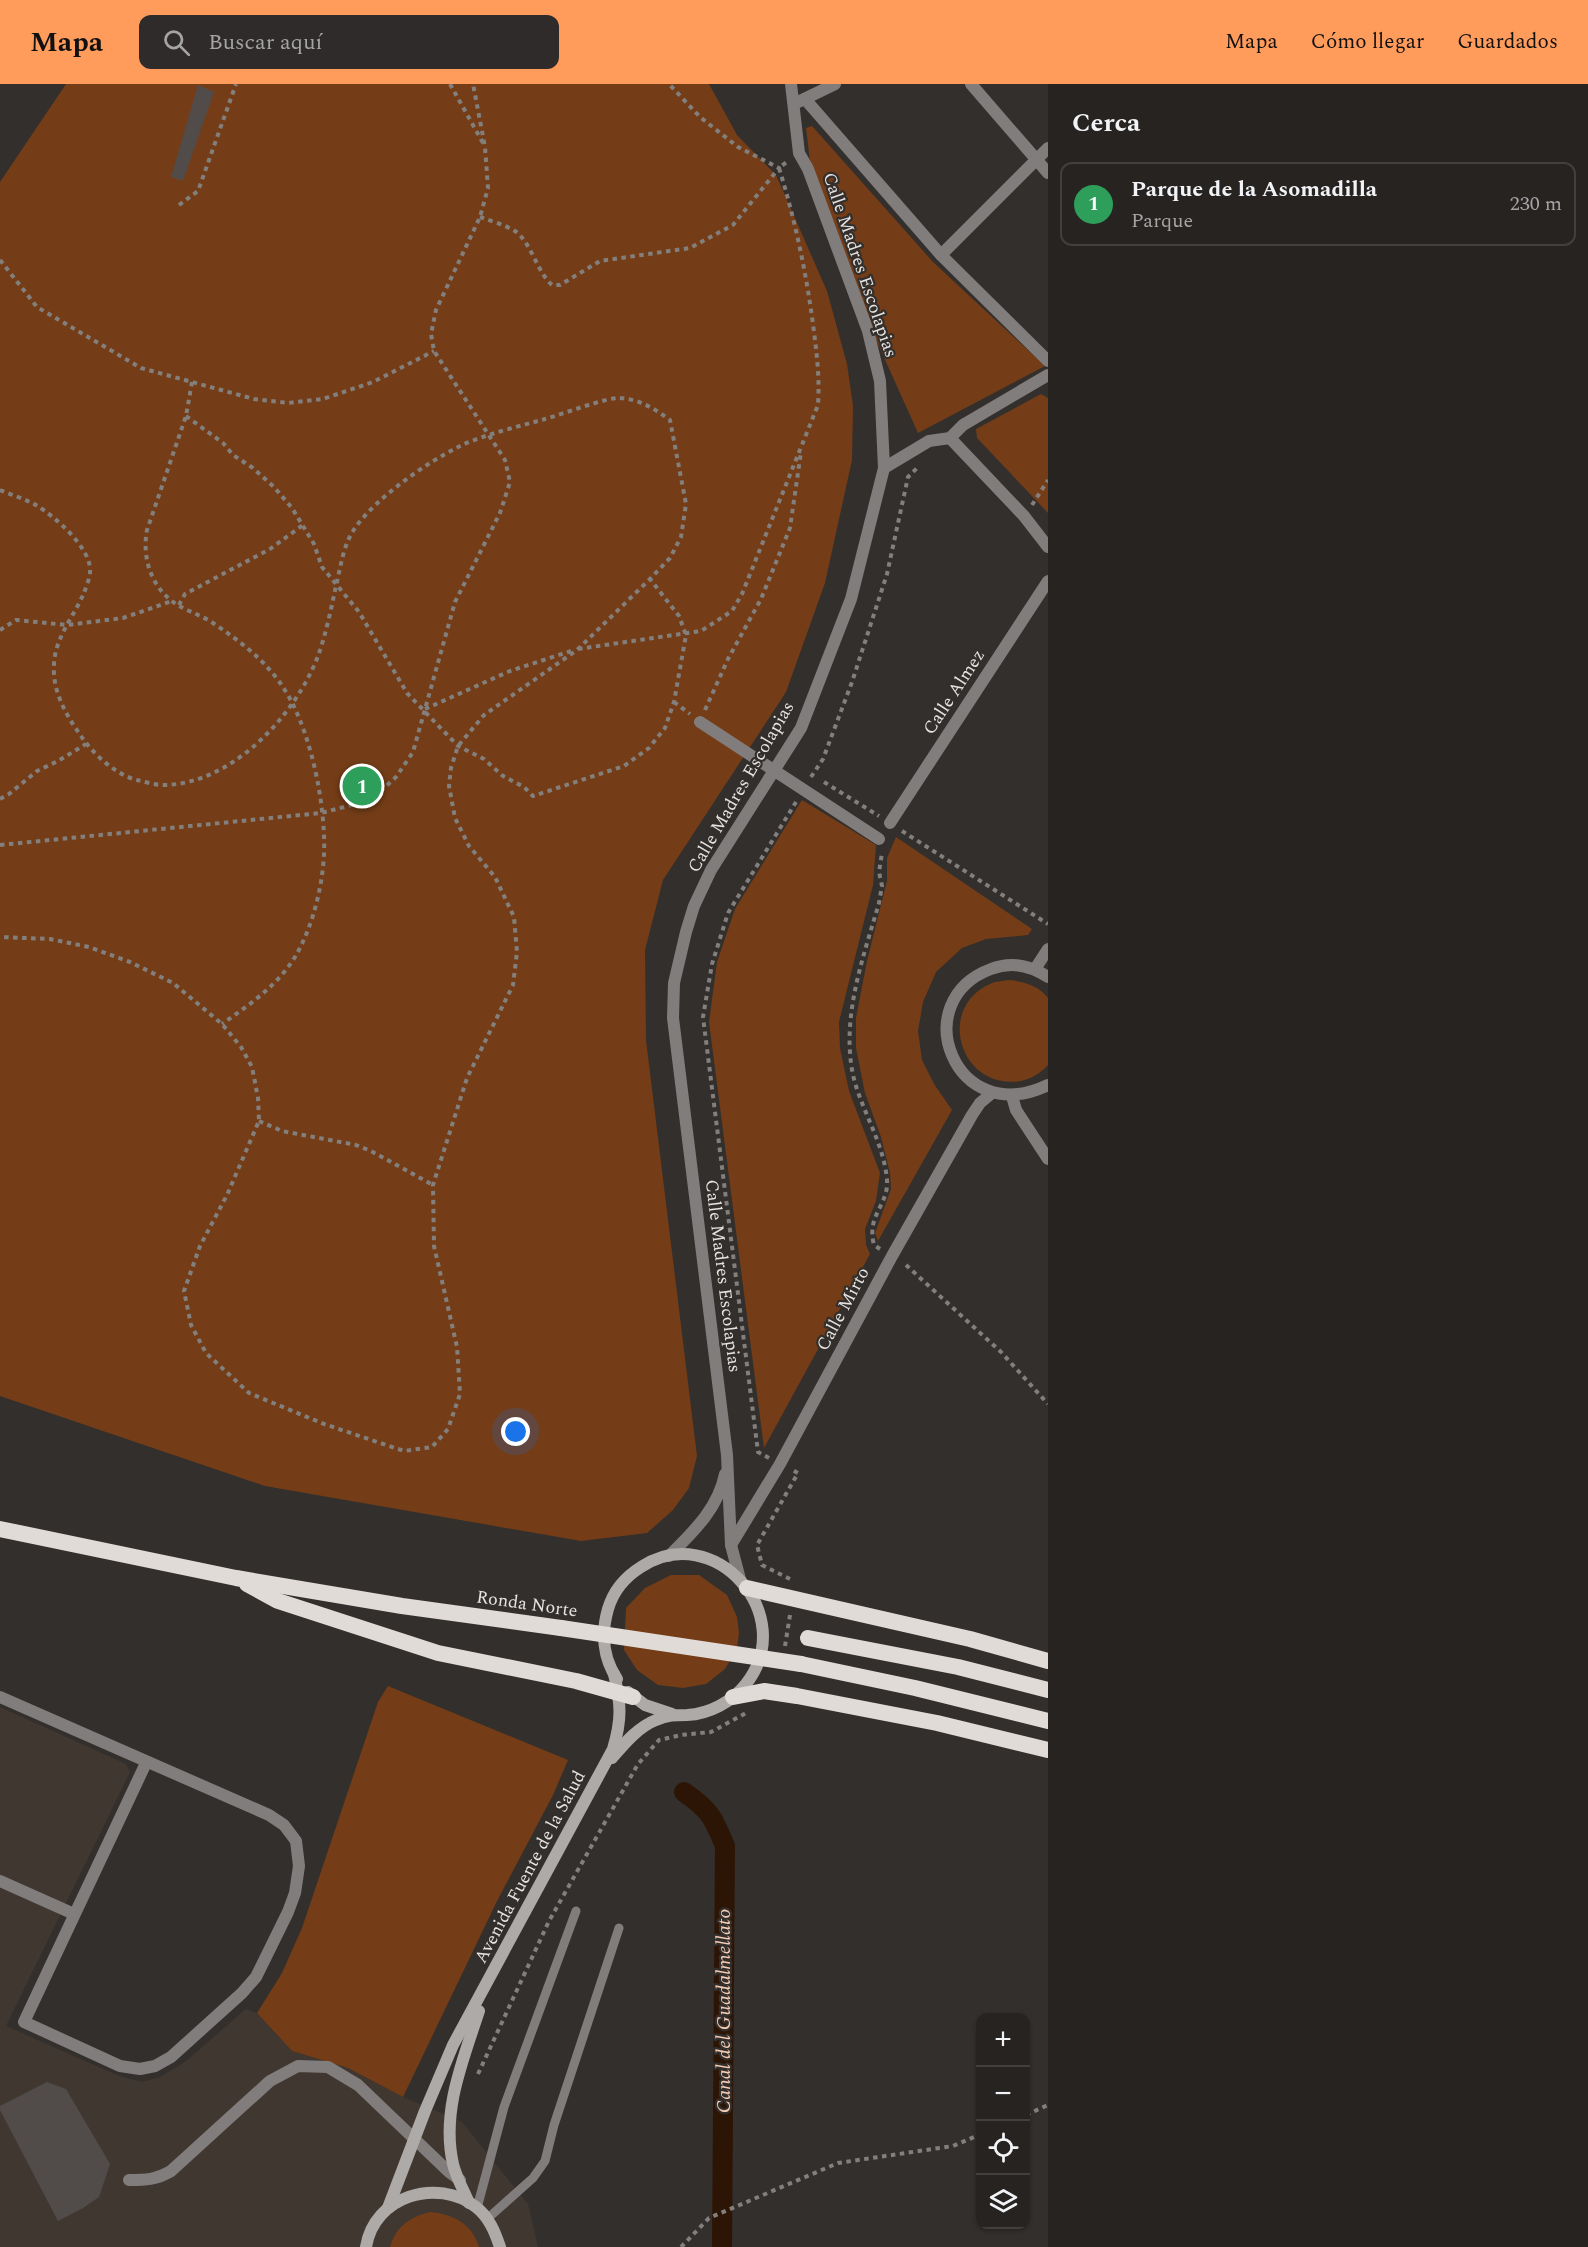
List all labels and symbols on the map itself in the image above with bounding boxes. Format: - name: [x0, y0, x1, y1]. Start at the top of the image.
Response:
- street label: Calle Madres Escolapias: [816, 169, 904, 361]
- street label: Calle Almez: [916, 644, 992, 740]
- street label: Calle Madres Escolapias: [681, 696, 801, 878]
- pin: 1: [342, 764, 382, 808]
- street label: Calle Madres Escolapias: [698, 1178, 748, 1374]
- street label: Calle Mirto: [810, 1262, 876, 1356]
- your location: [501, 1417, 530, 1446]
- street label: Ronda Norte: [475, 1584, 579, 1624]
- street label: Avenida Fuente de la Salud: [468, 1766, 592, 1968]
- water label: Canal del Guadalmellato: [709, 1909, 739, 2113]

